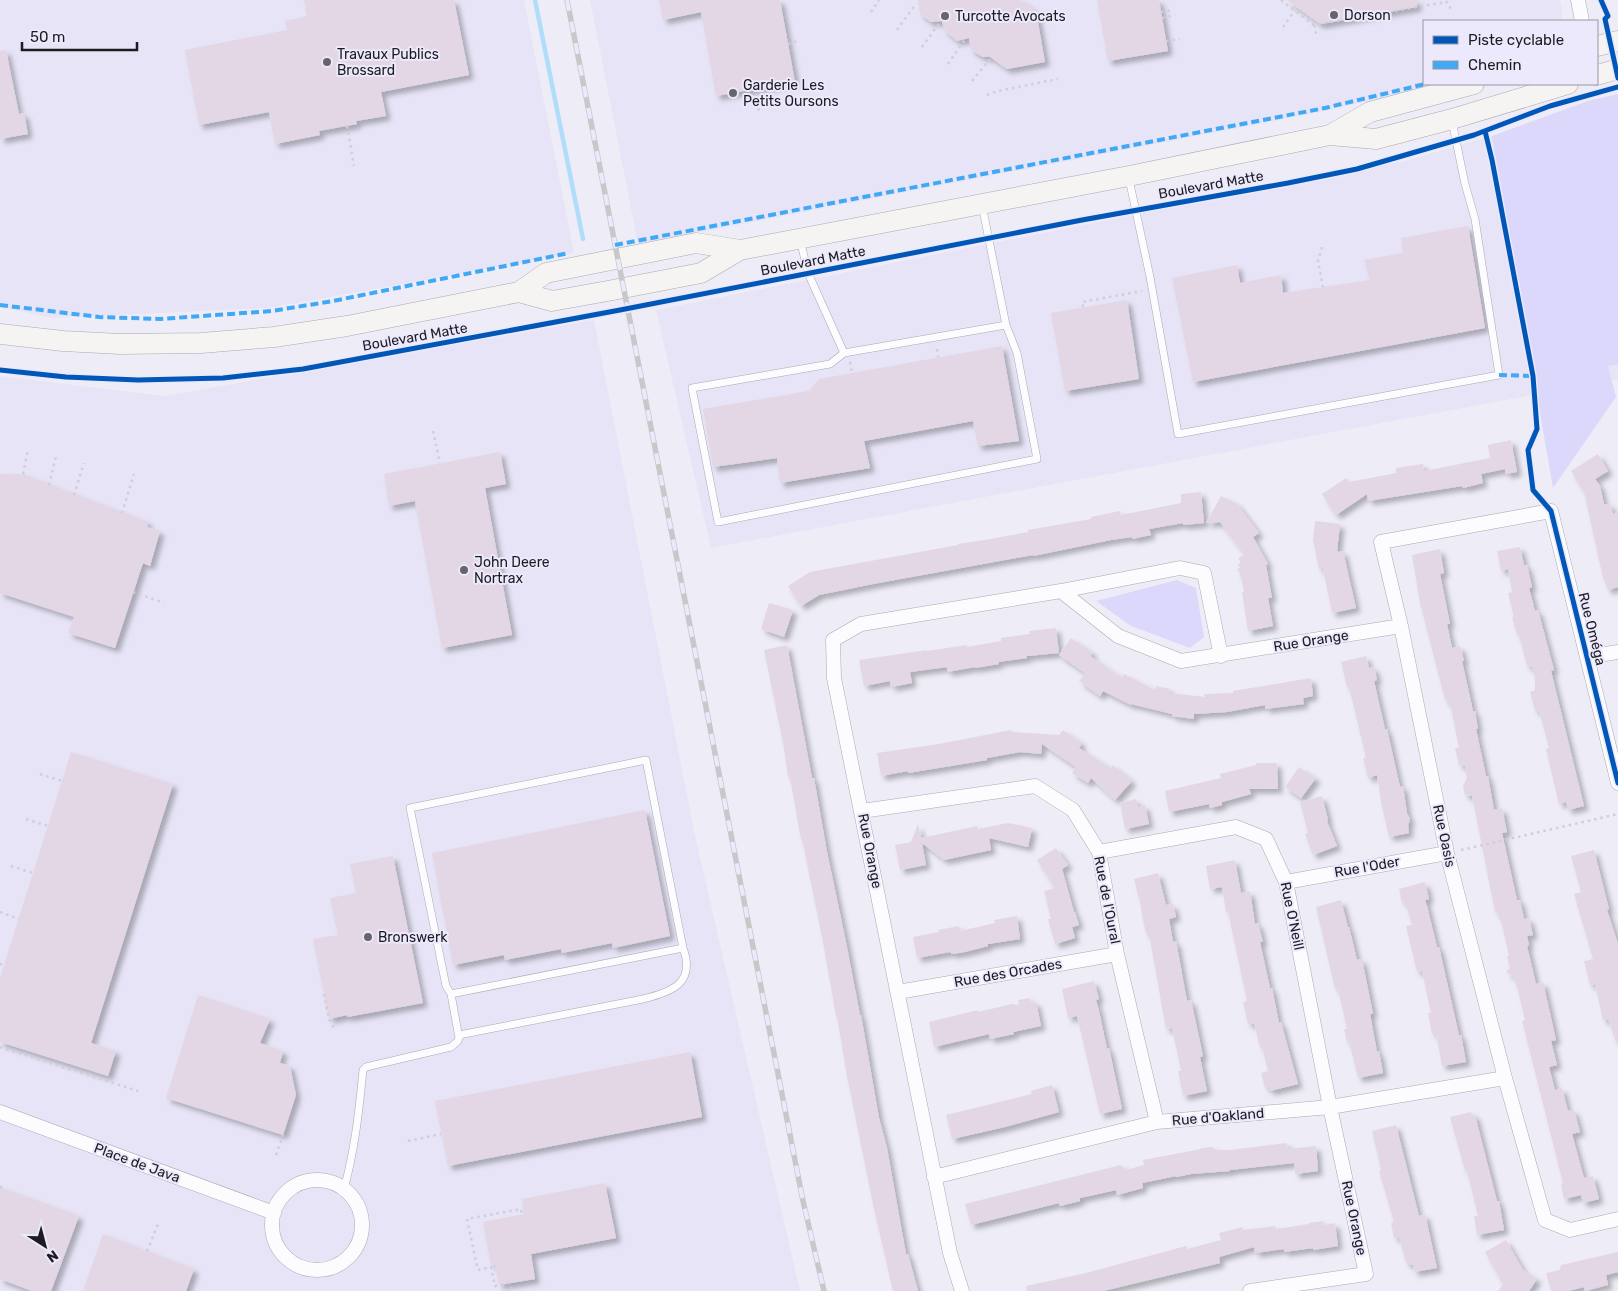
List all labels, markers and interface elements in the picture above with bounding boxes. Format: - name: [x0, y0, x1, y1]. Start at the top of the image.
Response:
- place label: Dorson: [1344, 7, 1391, 24]
- place label: Turcotte Avocats: [955, 8, 1066, 25]
- marker: Dorson: [1328, 9, 1340, 21]
- marker: Turcotte Avocats: [939, 10, 951, 22]
- scale bar: [22, 20, 138, 52]
- legend: [1423, 20, 1598, 85]
- text: 50 m: [30, 28, 65, 46]
- text: Piste cyclable: [1468, 31, 1564, 49]
- place label: Travaux Publics Brossard: [337, 46, 439, 79]
- marker: Travaux Publics Brossard: [321, 56, 333, 68]
- text: Chemin: [1468, 56, 1522, 74]
- place label: Garderie Les Petits Oursons: [743, 77, 839, 110]
- marker: Garderie Les Petits Oursons: [727, 87, 739, 99]
- street label: Boulevard Matte: [1157, 167, 1265, 203]
- street label: Boulevard Matte: [759, 242, 867, 280]
- street label: Boulevard Matte: [361, 319, 469, 355]
- place label: John Deere Nortrax: [474, 554, 550, 587]
- marker: John Deere Nortrax: [458, 564, 470, 576]
- street label: Rue Oméga: [1575, 591, 1609, 667]
- street label: Rue Orange: [1272, 627, 1350, 655]
- street label: Rue Oasis: [1429, 803, 1459, 869]
- street label: Rue Orange: [854, 812, 886, 890]
- street label: Rue l'Oder: [1333, 853, 1402, 881]
- street label: Rue de l'Oural: [1090, 855, 1124, 945]
- street label: Rue O'Neill: [1276, 880, 1308, 952]
- place label: Bronswerk: [378, 929, 448, 946]
- marker: Bronswerk: [362, 931, 374, 943]
- street label: Rue des Orcades: [953, 955, 1063, 991]
- street label: Rue d'Oakland: [1171, 1104, 1265, 1130]
- street label: Place de Java: [92, 1140, 182, 1186]
- street label: Rue Orange: [1338, 1179, 1370, 1257]
- north arrow: [20, 1221, 70, 1271]
- text: N: [43, 1246, 61, 1266]

